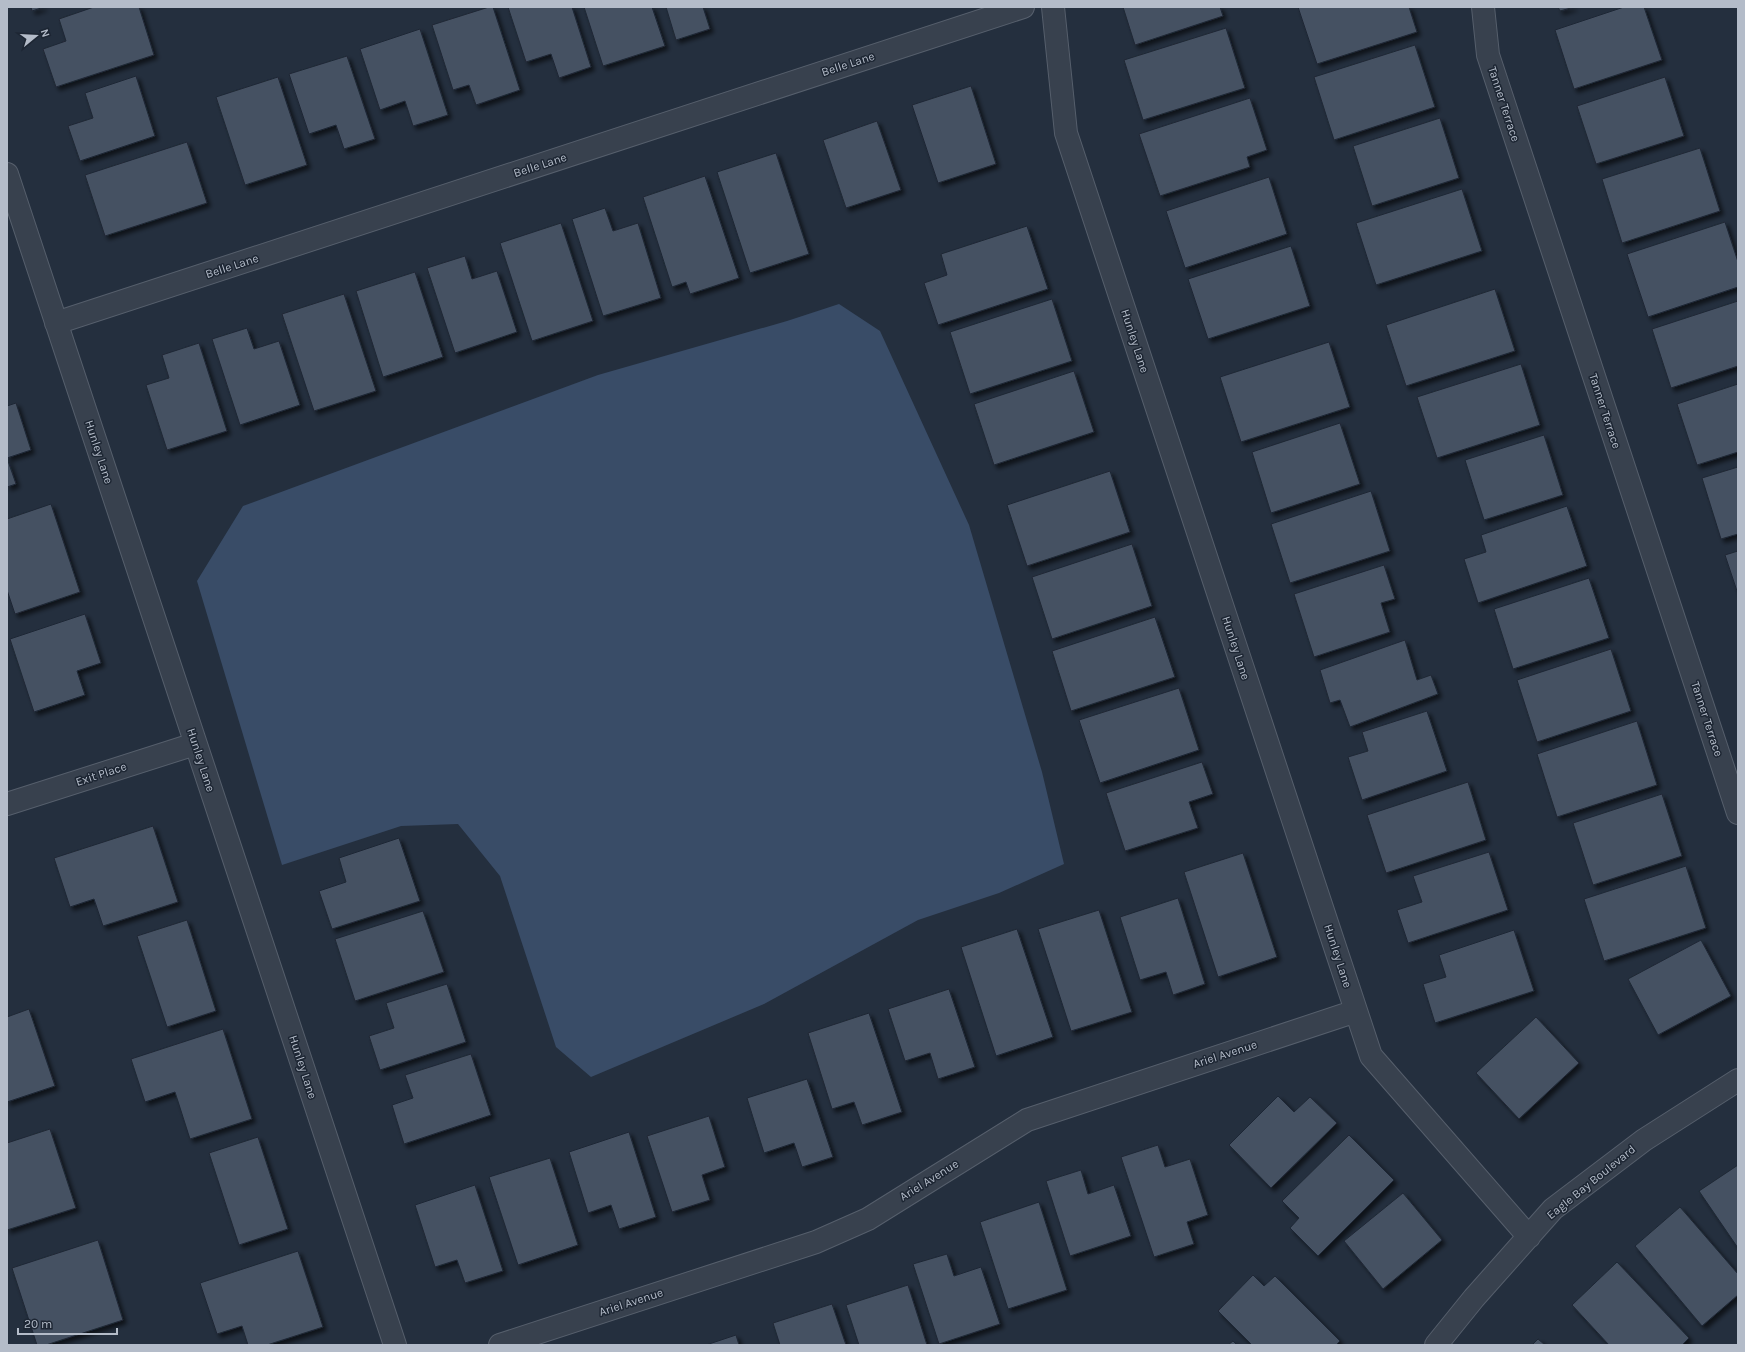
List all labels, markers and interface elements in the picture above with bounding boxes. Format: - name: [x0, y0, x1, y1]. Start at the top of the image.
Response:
- north arrow: [16, 16, 56, 56]
- text: N: [38, 27, 52, 39]
- street label: Belle Lane: [820, 49, 876, 79]
- street label: Tanner Terrace: [1485, 65, 1523, 143]
- street label: Belle Lane: [512, 150, 568, 180]
- street label: Belle Lane: [204, 251, 260, 281]
- street label: Hunley Lane: [1118, 307, 1152, 375]
- street label: Tanner Terrace: [1586, 372, 1624, 450]
- street label: Hunley Lane: [82, 418, 116, 486]
- street label: Hunley Lane: [1219, 614, 1253, 682]
- street label: Tanner Terrace: [1688, 680, 1726, 758]
- street label: Hunley Lane: [184, 726, 218, 794]
- street label: Exit Place: [74, 759, 128, 789]
- street label: Hunley Lane: [1321, 922, 1355, 990]
- street label: Hunley Lane: [286, 1033, 320, 1101]
- street label: Ariel Avenue: [1191, 1037, 1259, 1071]
- street label: Eagle Bay Boulevard: [1544, 1142, 1638, 1222]
- street label: Ariel Avenue: [897, 1156, 961, 1204]
- street label: Ariel Avenue: [597, 1285, 665, 1319]
- scale bar: [18, 1310, 117, 1336]
- text: 20 m: [24, 1317, 52, 1331]

